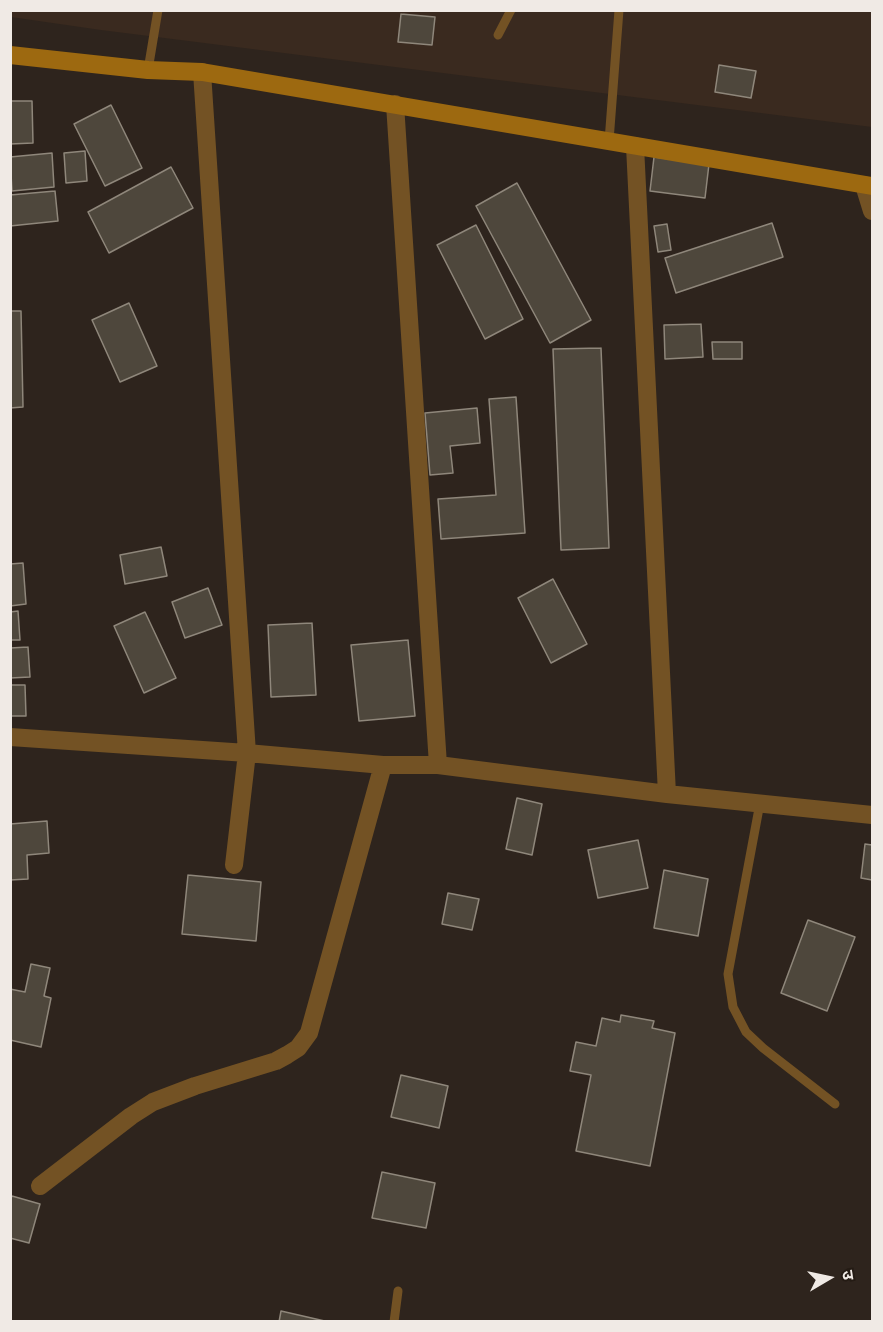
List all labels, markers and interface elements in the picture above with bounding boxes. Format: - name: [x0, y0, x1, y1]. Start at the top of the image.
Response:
- north arrow: [799, 1248, 859, 1308]
- text: उ: [836, 1269, 857, 1281]

